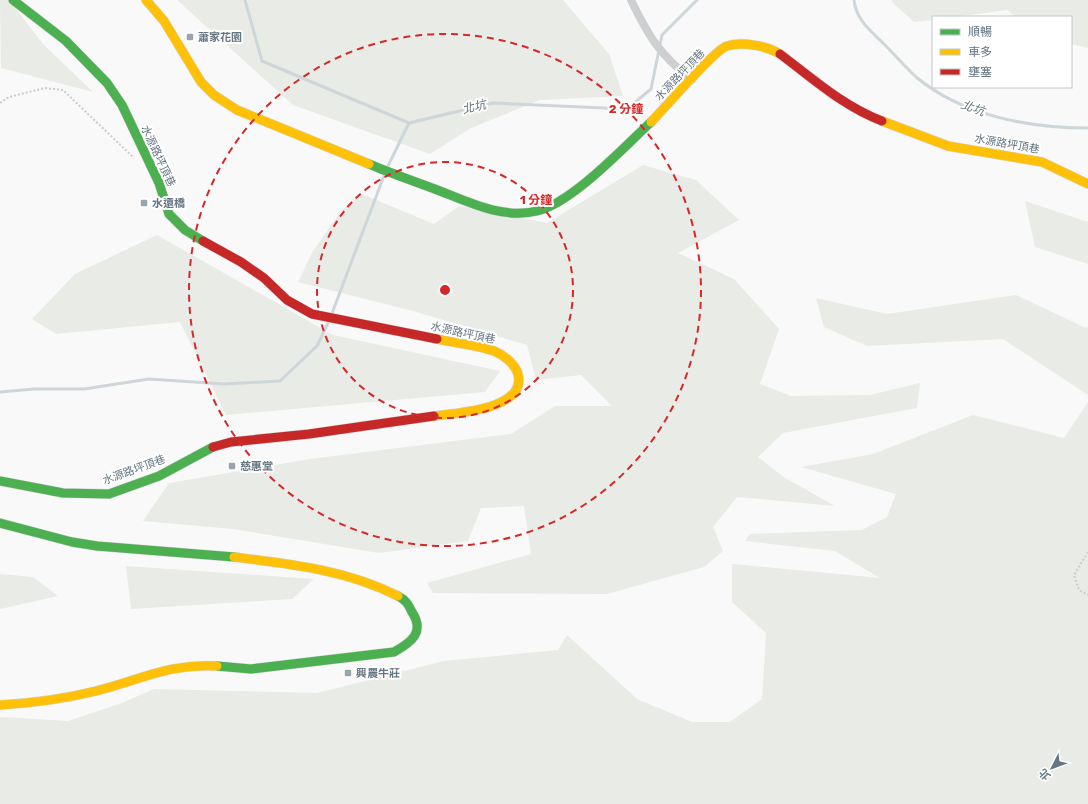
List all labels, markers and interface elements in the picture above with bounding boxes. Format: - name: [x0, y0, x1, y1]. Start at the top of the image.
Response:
- legend: [932, 16, 1072, 88]
- text: 順暢: [968, 25, 992, 39]
- place label: 蕭家花園: [198, 31, 242, 44]
- marker: 蕭家花園: [185, 32, 195, 42]
- text: 車多: [968, 45, 992, 59]
- street label: 水源路坪頂巷: [652, 47, 708, 103]
- text: 壅塞: [968, 65, 992, 79]
- water label: 北坑: [461, 97, 489, 117]
- water label: 北坑: [959, 97, 989, 119]
- text: 2 分鐘: [609, 102, 643, 116]
- street label: 水源路坪頂巷: [138, 123, 178, 189]
- street label: 水源路坪頂巷: [973, 132, 1041, 156]
- text: 1 分鐘: [520, 193, 552, 207]
- place label: 水遠橋: [152, 197, 185, 210]
- marker: 水遠橋: [139, 198, 149, 208]
- centre of rings: [438, 283, 452, 297]
- street label: 水源路坪頂巷: [429, 320, 497, 346]
- street label: 水源路坪頂巷: [101, 453, 167, 487]
- place label: 慈惠堂: [240, 460, 273, 473]
- marker: 慈惠堂: [227, 461, 237, 471]
- place label: 興農牛莊: [356, 667, 400, 680]
- marker: 興農牛莊: [343, 668, 353, 678]
- north arrow: [1032, 748, 1072, 788]
- text: 北: [1036, 766, 1053, 783]

